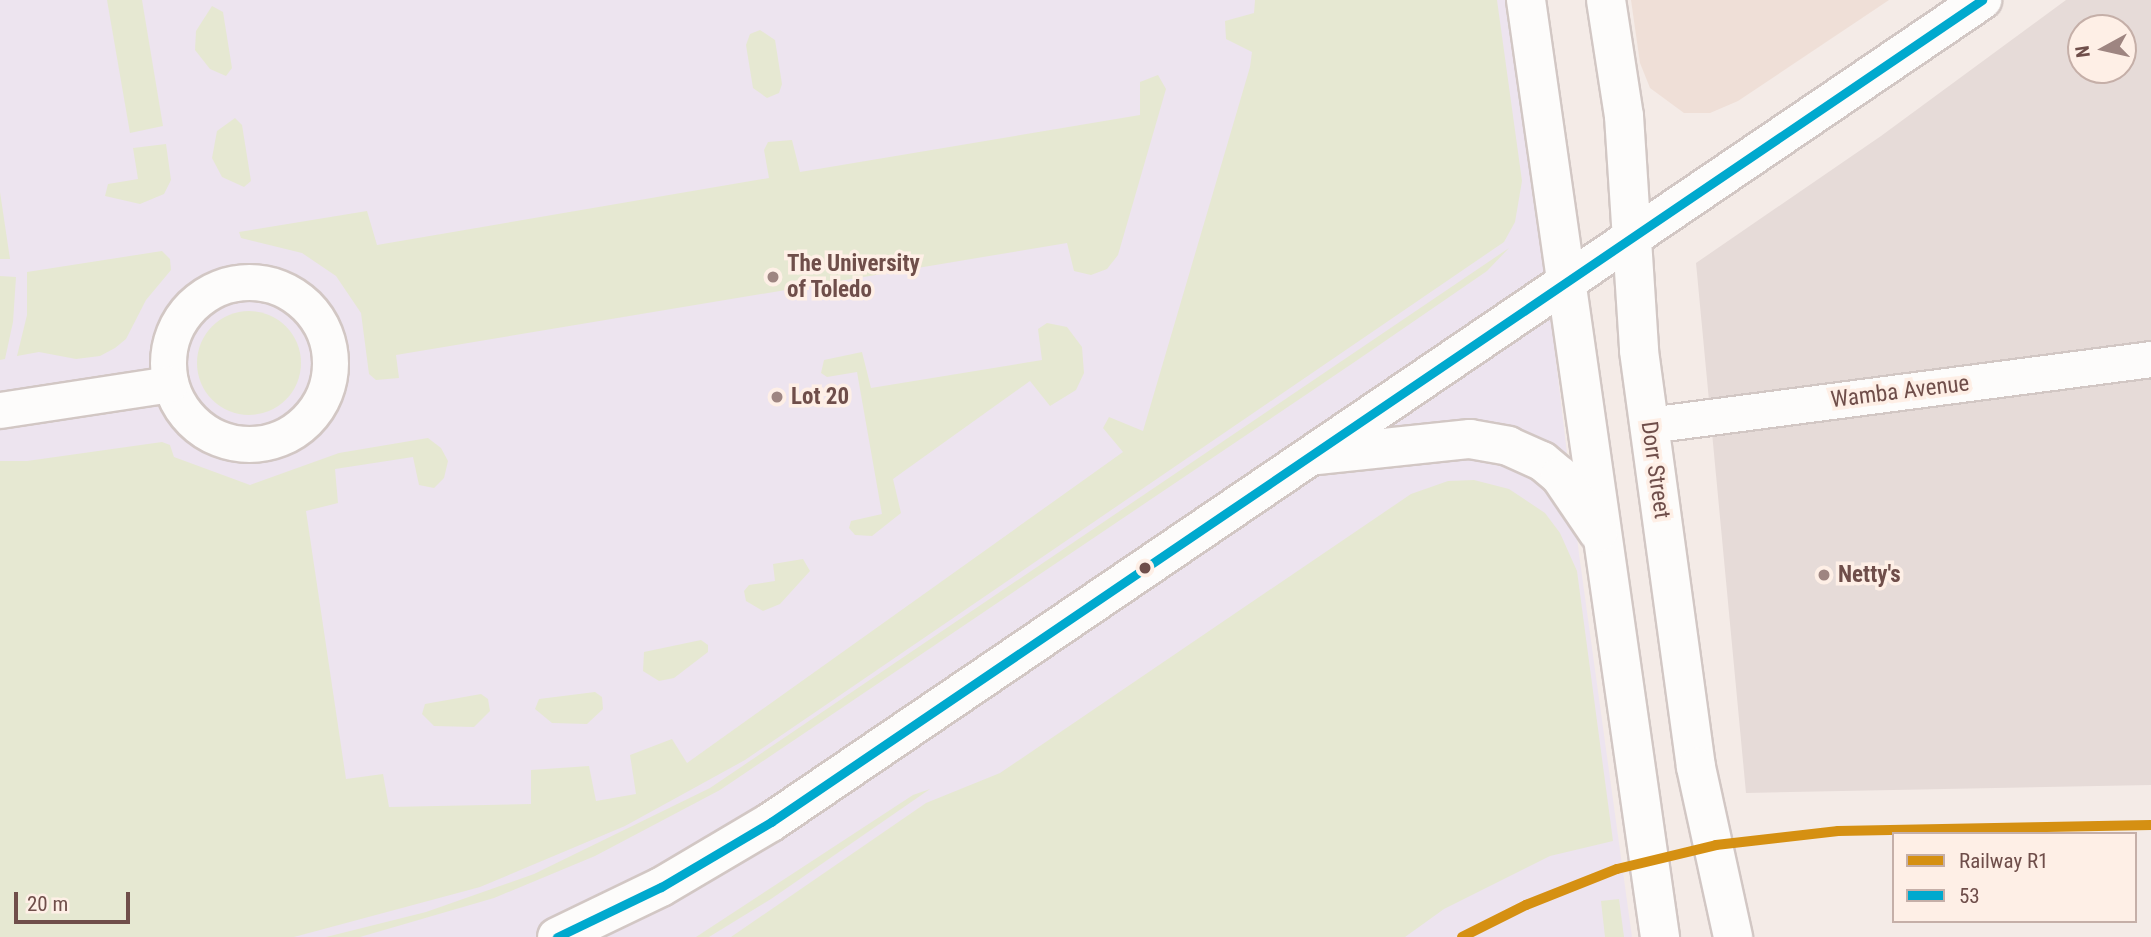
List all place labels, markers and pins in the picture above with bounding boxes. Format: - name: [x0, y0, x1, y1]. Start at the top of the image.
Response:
- place label: The University of Toledo: [787, 250, 920, 304]
- marker: The University of Toledo: [765, 269, 781, 285]
- place label: Lot 20: [791, 383, 849, 411]
- marker: Lot 20: [769, 389, 785, 405]
- unlabelled marker: [1138, 561, 1152, 575]
- place label: Netty's: [1838, 561, 1901, 589]
- marker: Netty's: [1816, 567, 1832, 583]

